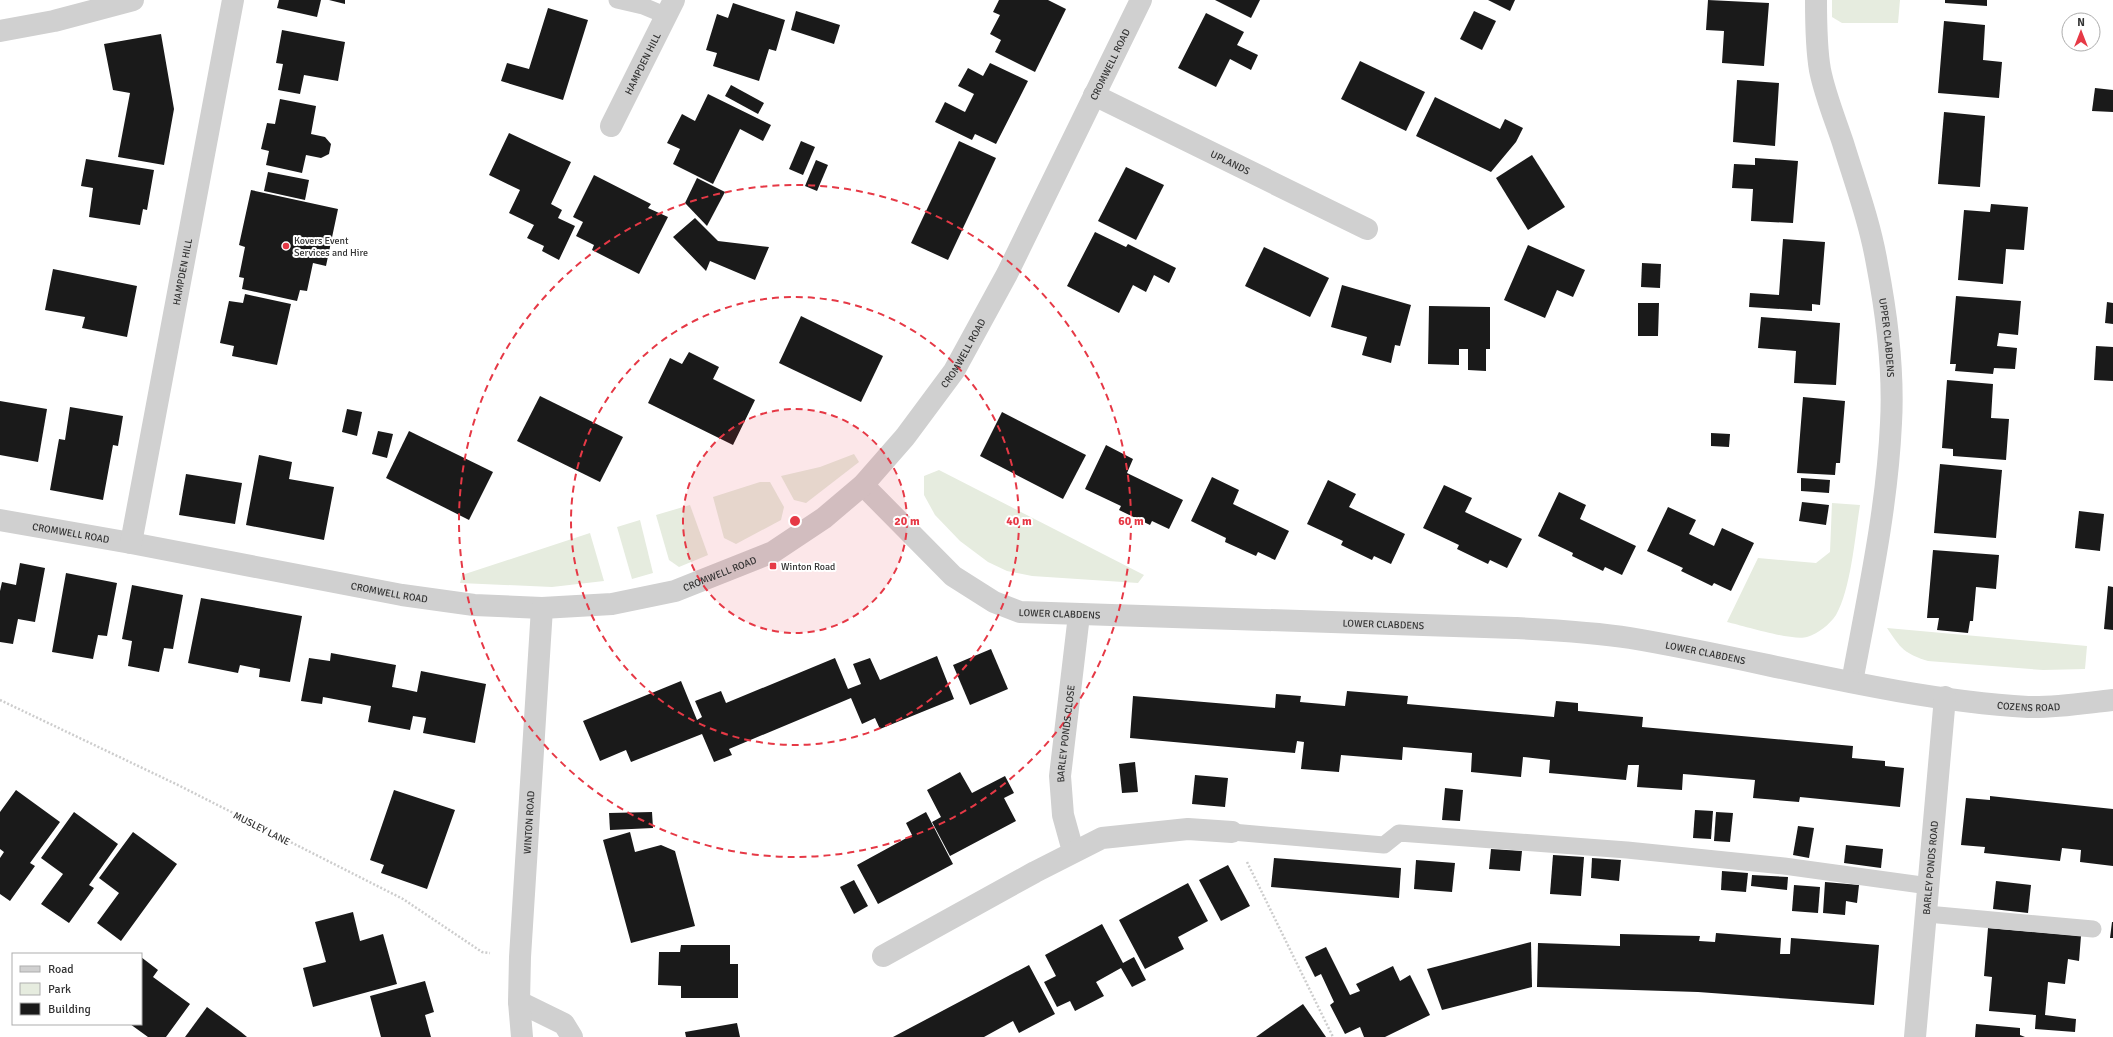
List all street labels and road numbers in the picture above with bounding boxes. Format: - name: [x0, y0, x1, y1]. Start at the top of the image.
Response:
- street label: CROMWELL ROAD: [1088, 27, 1133, 102]
- street label: HAMPDEN HILL: [623, 31, 664, 97]
- street label: UPLANDS: [1208, 148, 1252, 178]
- street label: HAMPDEN HILL: [171, 238, 195, 306]
- street label: UPPER CLABDENS: [1876, 297, 1896, 378]
- street label: CROMWELL ROAD: [939, 317, 988, 390]
- street label: CROMWELL ROAD: [31, 521, 110, 546]
- street label: CROMWELL ROAD: [681, 554, 758, 594]
- street label: CROMWELL ROAD: [350, 580, 429, 606]
- street label: LOWER CLABDENS: [1018, 607, 1101, 622]
- street label: LOWER CLABDENS: [1342, 617, 1425, 632]
- street label: LOWER CLABDENS: [1664, 639, 1747, 667]
- street label: BARLEY PONDS CLOSE: [1055, 684, 1078, 783]
- street label: COZENS ROAD: [1997, 700, 2061, 714]
- street label: WINTON ROAD: [521, 790, 537, 854]
- street label: MUSLEY LANE: [231, 809, 292, 848]
- street label: BARLEY PONDS ROAD: [1921, 820, 1941, 915]

